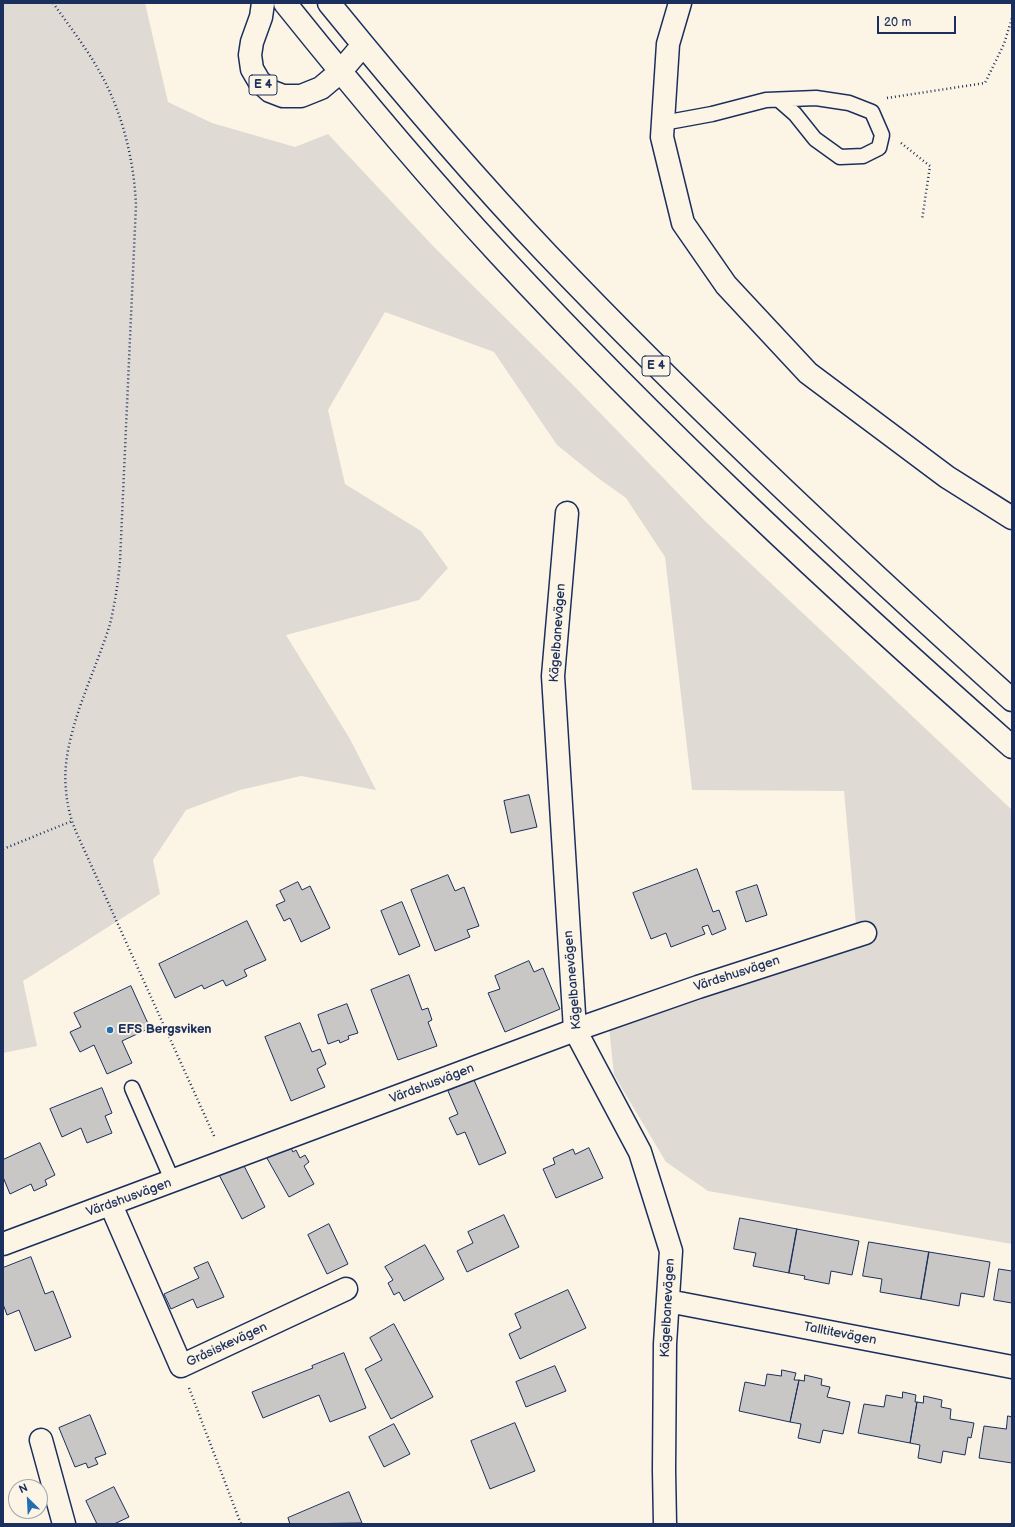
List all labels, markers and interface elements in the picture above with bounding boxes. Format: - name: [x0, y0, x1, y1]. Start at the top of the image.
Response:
- scale bar: [879, 8, 958, 34]
- text: 20 m: [884, 15, 911, 30]
- road number: E 4: [249, 75, 277, 95]
- road number: E 4: [642, 356, 670, 376]
- street label: Kägelbanevägen: [547, 583, 569, 683]
- street label: Kägelbanevägen: [561, 930, 585, 1030]
- street label: Värdshusvägen: [692, 953, 782, 995]
- place label: EFS Bergsviken: [118, 1022, 212, 1038]
- marker: EFS Bergsviken: [105, 1025, 115, 1035]
- street label: Värdshusvägen: [387, 1061, 477, 1107]
- street label: Värdshusvägen: [84, 1175, 174, 1221]
- street label: Kägelbanevägen: [658, 1258, 678, 1358]
- street label: Gråsiskevägen: [184, 1319, 270, 1371]
- street label: Talltitevägen: [802, 1319, 878, 1349]
- north arrow: [8, 1479, 48, 1519]
- text: N: [17, 1481, 30, 1496]

